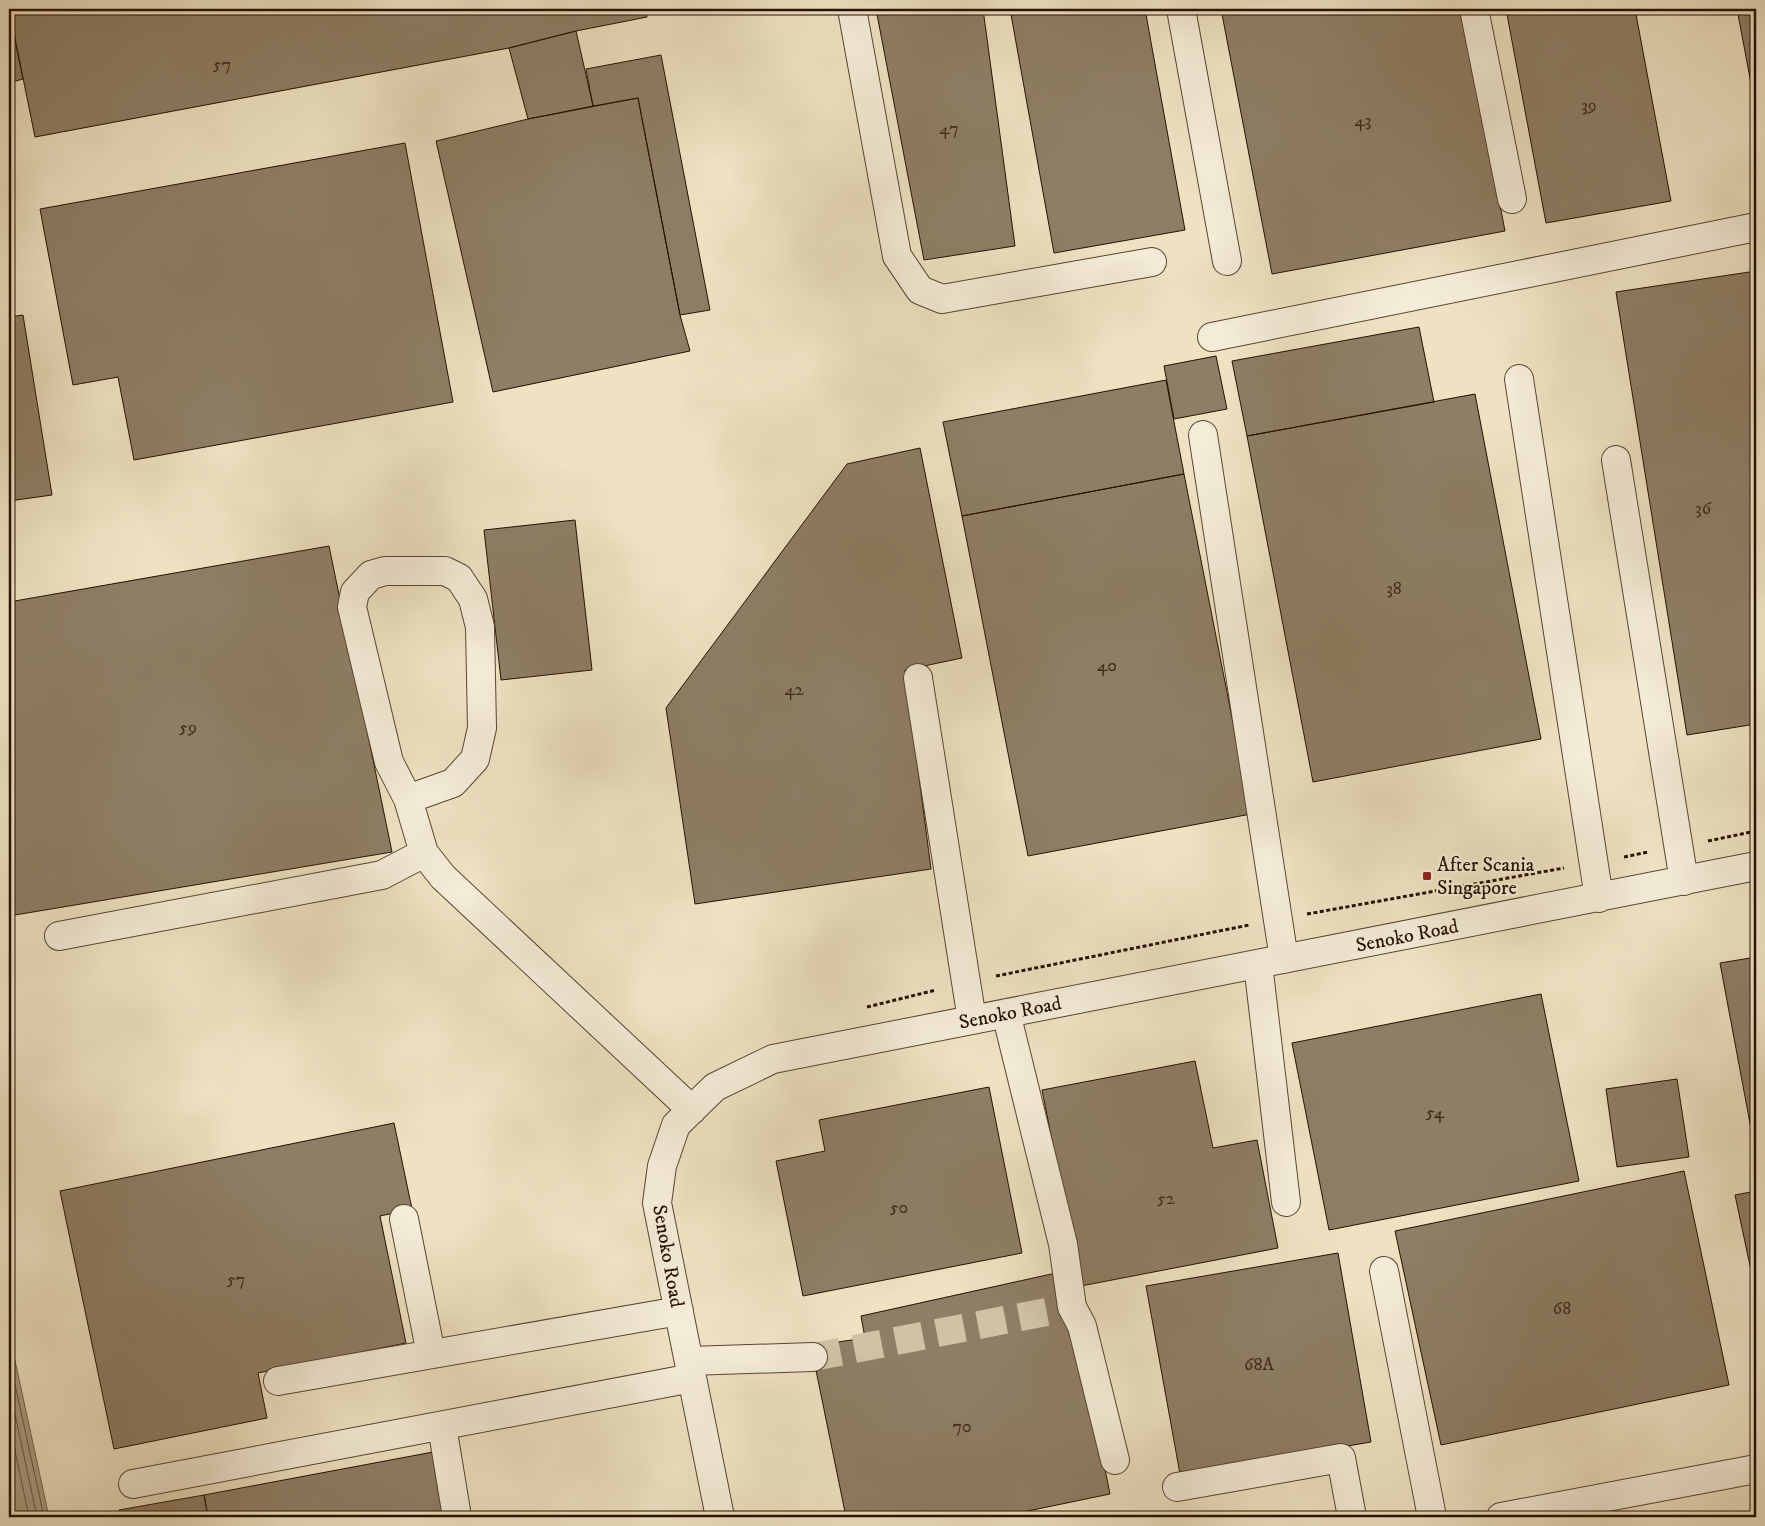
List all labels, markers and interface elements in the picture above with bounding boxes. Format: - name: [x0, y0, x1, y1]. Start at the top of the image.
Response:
- house number: 57: [213, 54, 231, 76]
- house number: 39: [1581, 95, 1597, 117]
- house number: 43: [1354, 110, 1372, 132]
- house number: 47: [939, 118, 959, 140]
- house number: 36: [1695, 498, 1712, 520]
- house number: 38: [1386, 578, 1402, 600]
- house number: 40: [1097, 655, 1117, 677]
- house number: 42: [784, 679, 804, 701]
- house number: 59: [179, 717, 197, 739]
- place label: After Scania Singapore: [1437, 853, 1535, 901]
- marker: After Scania Singapore: [1421, 870, 1433, 882]
- street label: Senoko Road: [1354, 914, 1461, 959]
- street label: Senoko Road: [957, 991, 1064, 1036]
- house number: 54: [1426, 1102, 1445, 1124]
- house number: 52: [1157, 1188, 1175, 1210]
- house number: 50: [890, 1197, 908, 1219]
- street label: Senoko Road: [646, 1203, 689, 1310]
- house number: 57: [227, 1269, 245, 1291]
- house number: 68: [1553, 1298, 1571, 1320]
- house number: 68A: [1244, 1354, 1274, 1376]
- house number: 70: [952, 1416, 972, 1438]

